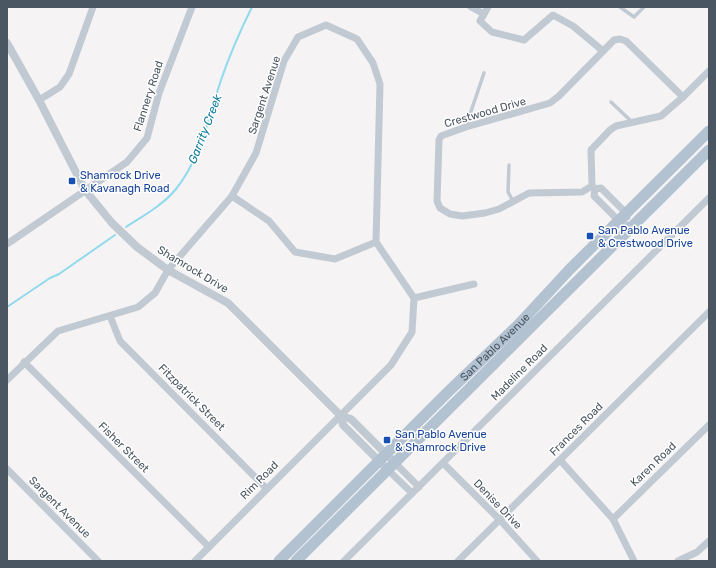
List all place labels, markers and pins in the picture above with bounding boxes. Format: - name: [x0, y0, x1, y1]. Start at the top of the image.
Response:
- place label: Shamrock Drive & Kavanagh Road: [80, 169, 170, 195]
- marker: Shamrock Drive & Kavanagh Road: [67, 176, 77, 186]
- place label: San Pablo Avenue & Crestwood Drive: [598, 224, 693, 250]
- marker: San Pablo Avenue & Crestwood Drive: [585, 231, 595, 241]
- place label: San Pablo Avenue & Shamrock Drive: [395, 428, 487, 454]
- marker: San Pablo Avenue & Shamrock Drive: [382, 435, 392, 445]

